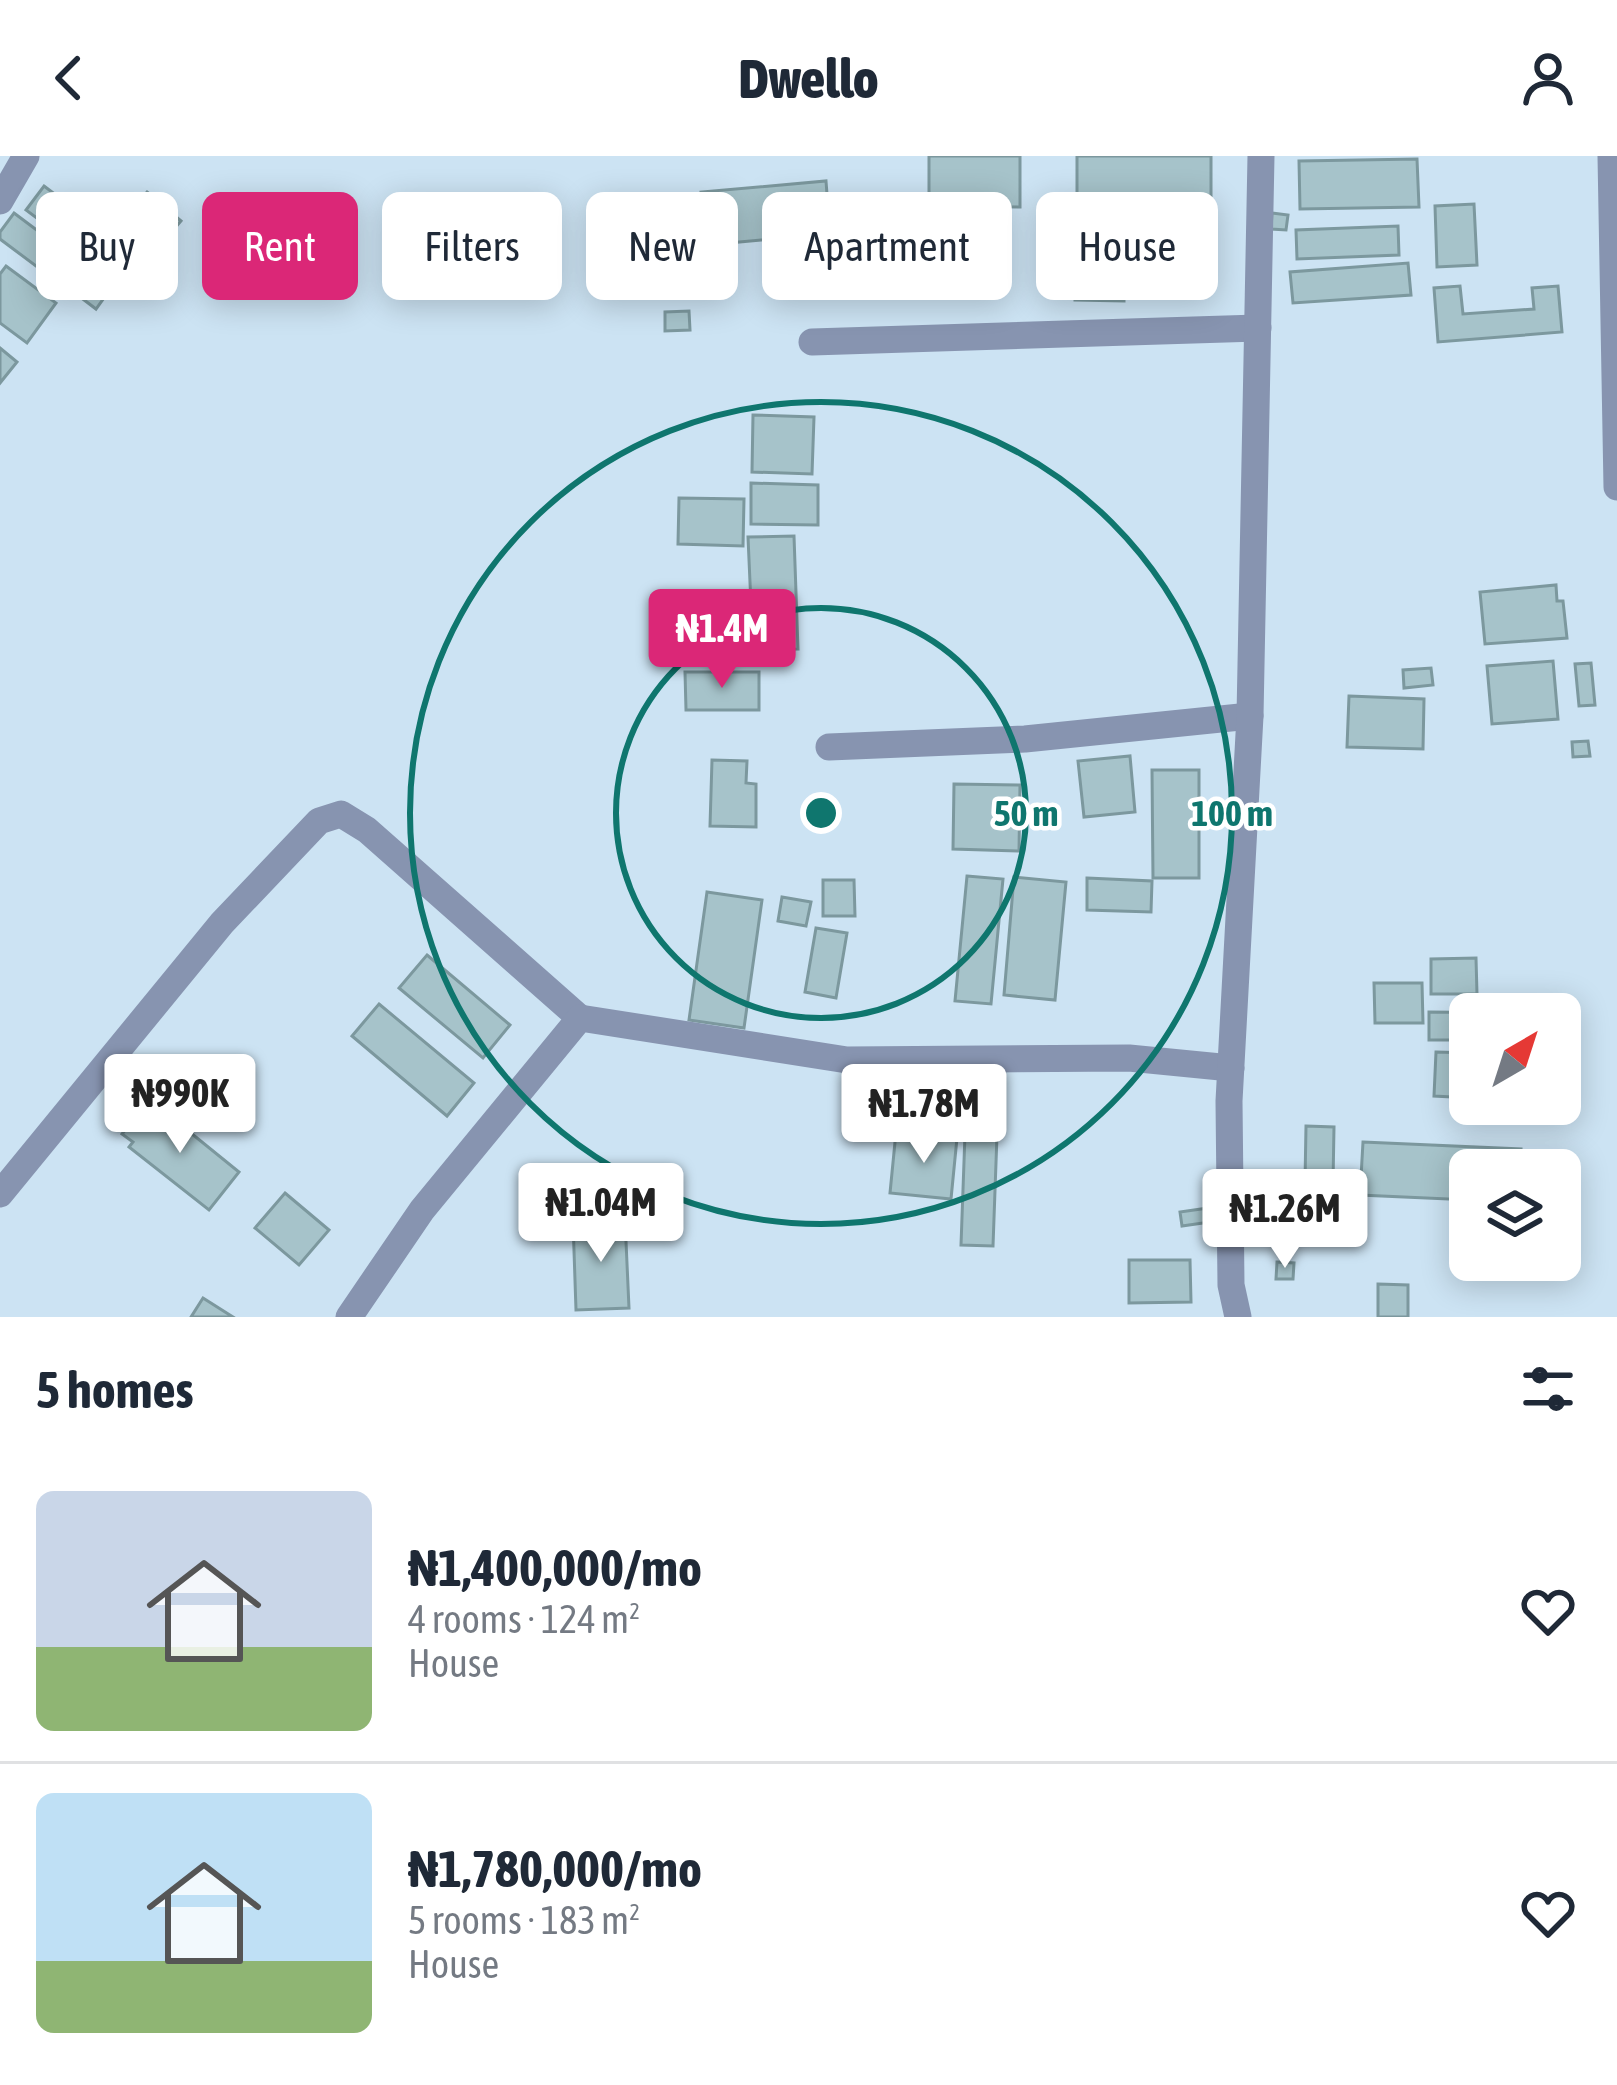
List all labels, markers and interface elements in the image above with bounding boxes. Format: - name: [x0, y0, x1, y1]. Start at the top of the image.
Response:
- icon: back: [36, 45, 102, 111]
- icon: person: [1515, 45, 1581, 111]
- text: Dwello: [739, 48, 878, 109]
- chip: Buy: [36, 192, 178, 300]
- chip: Rent: [202, 192, 358, 300]
- chip: Filters: [382, 192, 562, 300]
- chip: New: [586, 192, 738, 300]
- chip: Apartment: [762, 192, 1012, 300]
- chip: House: [1036, 192, 1218, 300]
- pin: ₦1.4M: [638, 589, 806, 691]
- text: ₦1.4M: [676, 606, 768, 650]
- centre of rings: [800, 792, 842, 834]
- text: 50 m: [994, 792, 1058, 834]
- text: 100 m: [1191, 792, 1273, 834]
- north arrow: [1449, 993, 1581, 1125]
- map controls: [1449, 993, 1581, 1281]
- pin: ₦990K: [96, 1054, 264, 1156]
- pin: ₦1.78M: [826, 1064, 1022, 1166]
- text: ₦990K: [131, 1071, 229, 1115]
- text: ₦1.78M: [868, 1081, 980, 1125]
- button: layers: [1449, 1149, 1581, 1281]
- pin: ₦1.04M: [503, 1163, 699, 1265]
- pin: ₦1.26M: [1187, 1169, 1383, 1271]
- text: ₦1.04M: [545, 1180, 657, 1224]
- text: ₦1.26M: [1229, 1186, 1341, 1230]
- icon: filters: [1515, 1356, 1581, 1422]
- text: 5 homes: [36, 1360, 194, 1419]
- text: ₦1,400,000/mo: [408, 1538, 702, 1597]
- icon: home: [132, 1539, 276, 1683]
- icon: heart: [1515, 1578, 1581, 1644]
- text: 4 rooms · 124 m²: [408, 1597, 640, 1641]
- text: House: [408, 1641, 499, 1685]
- text: ₦1,780,000/mo: [408, 1839, 702, 1898]
- icon: home: [132, 1841, 276, 1985]
- icon: heart: [1515, 1880, 1581, 1946]
- text: 5 rooms · 183 m²: [408, 1898, 640, 1942]
- text: House: [408, 1942, 499, 1986]

